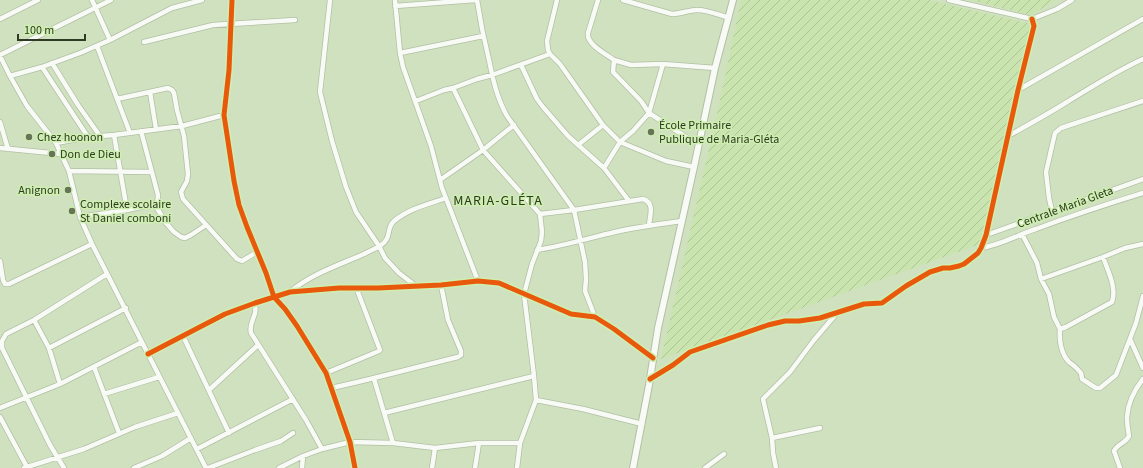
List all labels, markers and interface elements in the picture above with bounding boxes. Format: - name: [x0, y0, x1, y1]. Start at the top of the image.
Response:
- scale bar: [18, 16, 85, 42]
- text: 100 m: [24, 22, 54, 39]
- place label: École Primaire Publique de Maria-Gléta: [659, 117, 779, 148]
- marker: École Primaire Publique de Maria-Gléta: [646, 127, 656, 137]
- place label: Chez hoonon: [37, 129, 103, 146]
- marker: Chez hoonon: [24, 132, 34, 142]
- place label: Don de Dieu: [60, 146, 121, 163]
- marker: Don de Dieu: [47, 149, 57, 159]
- place label: Anignon: [18, 182, 60, 199]
- street label: Centrale Maria Gleta: [1015, 182, 1116, 233]
- marker: Anignon: [63, 185, 73, 195]
- district label: MARIA-GLÉTA: [453, 191, 543, 211]
- place label: Complexe scolaire St Daniel comboni: [80, 196, 171, 227]
- marker: Complexe scolaire St Daniel comboni: [67, 206, 77, 216]

